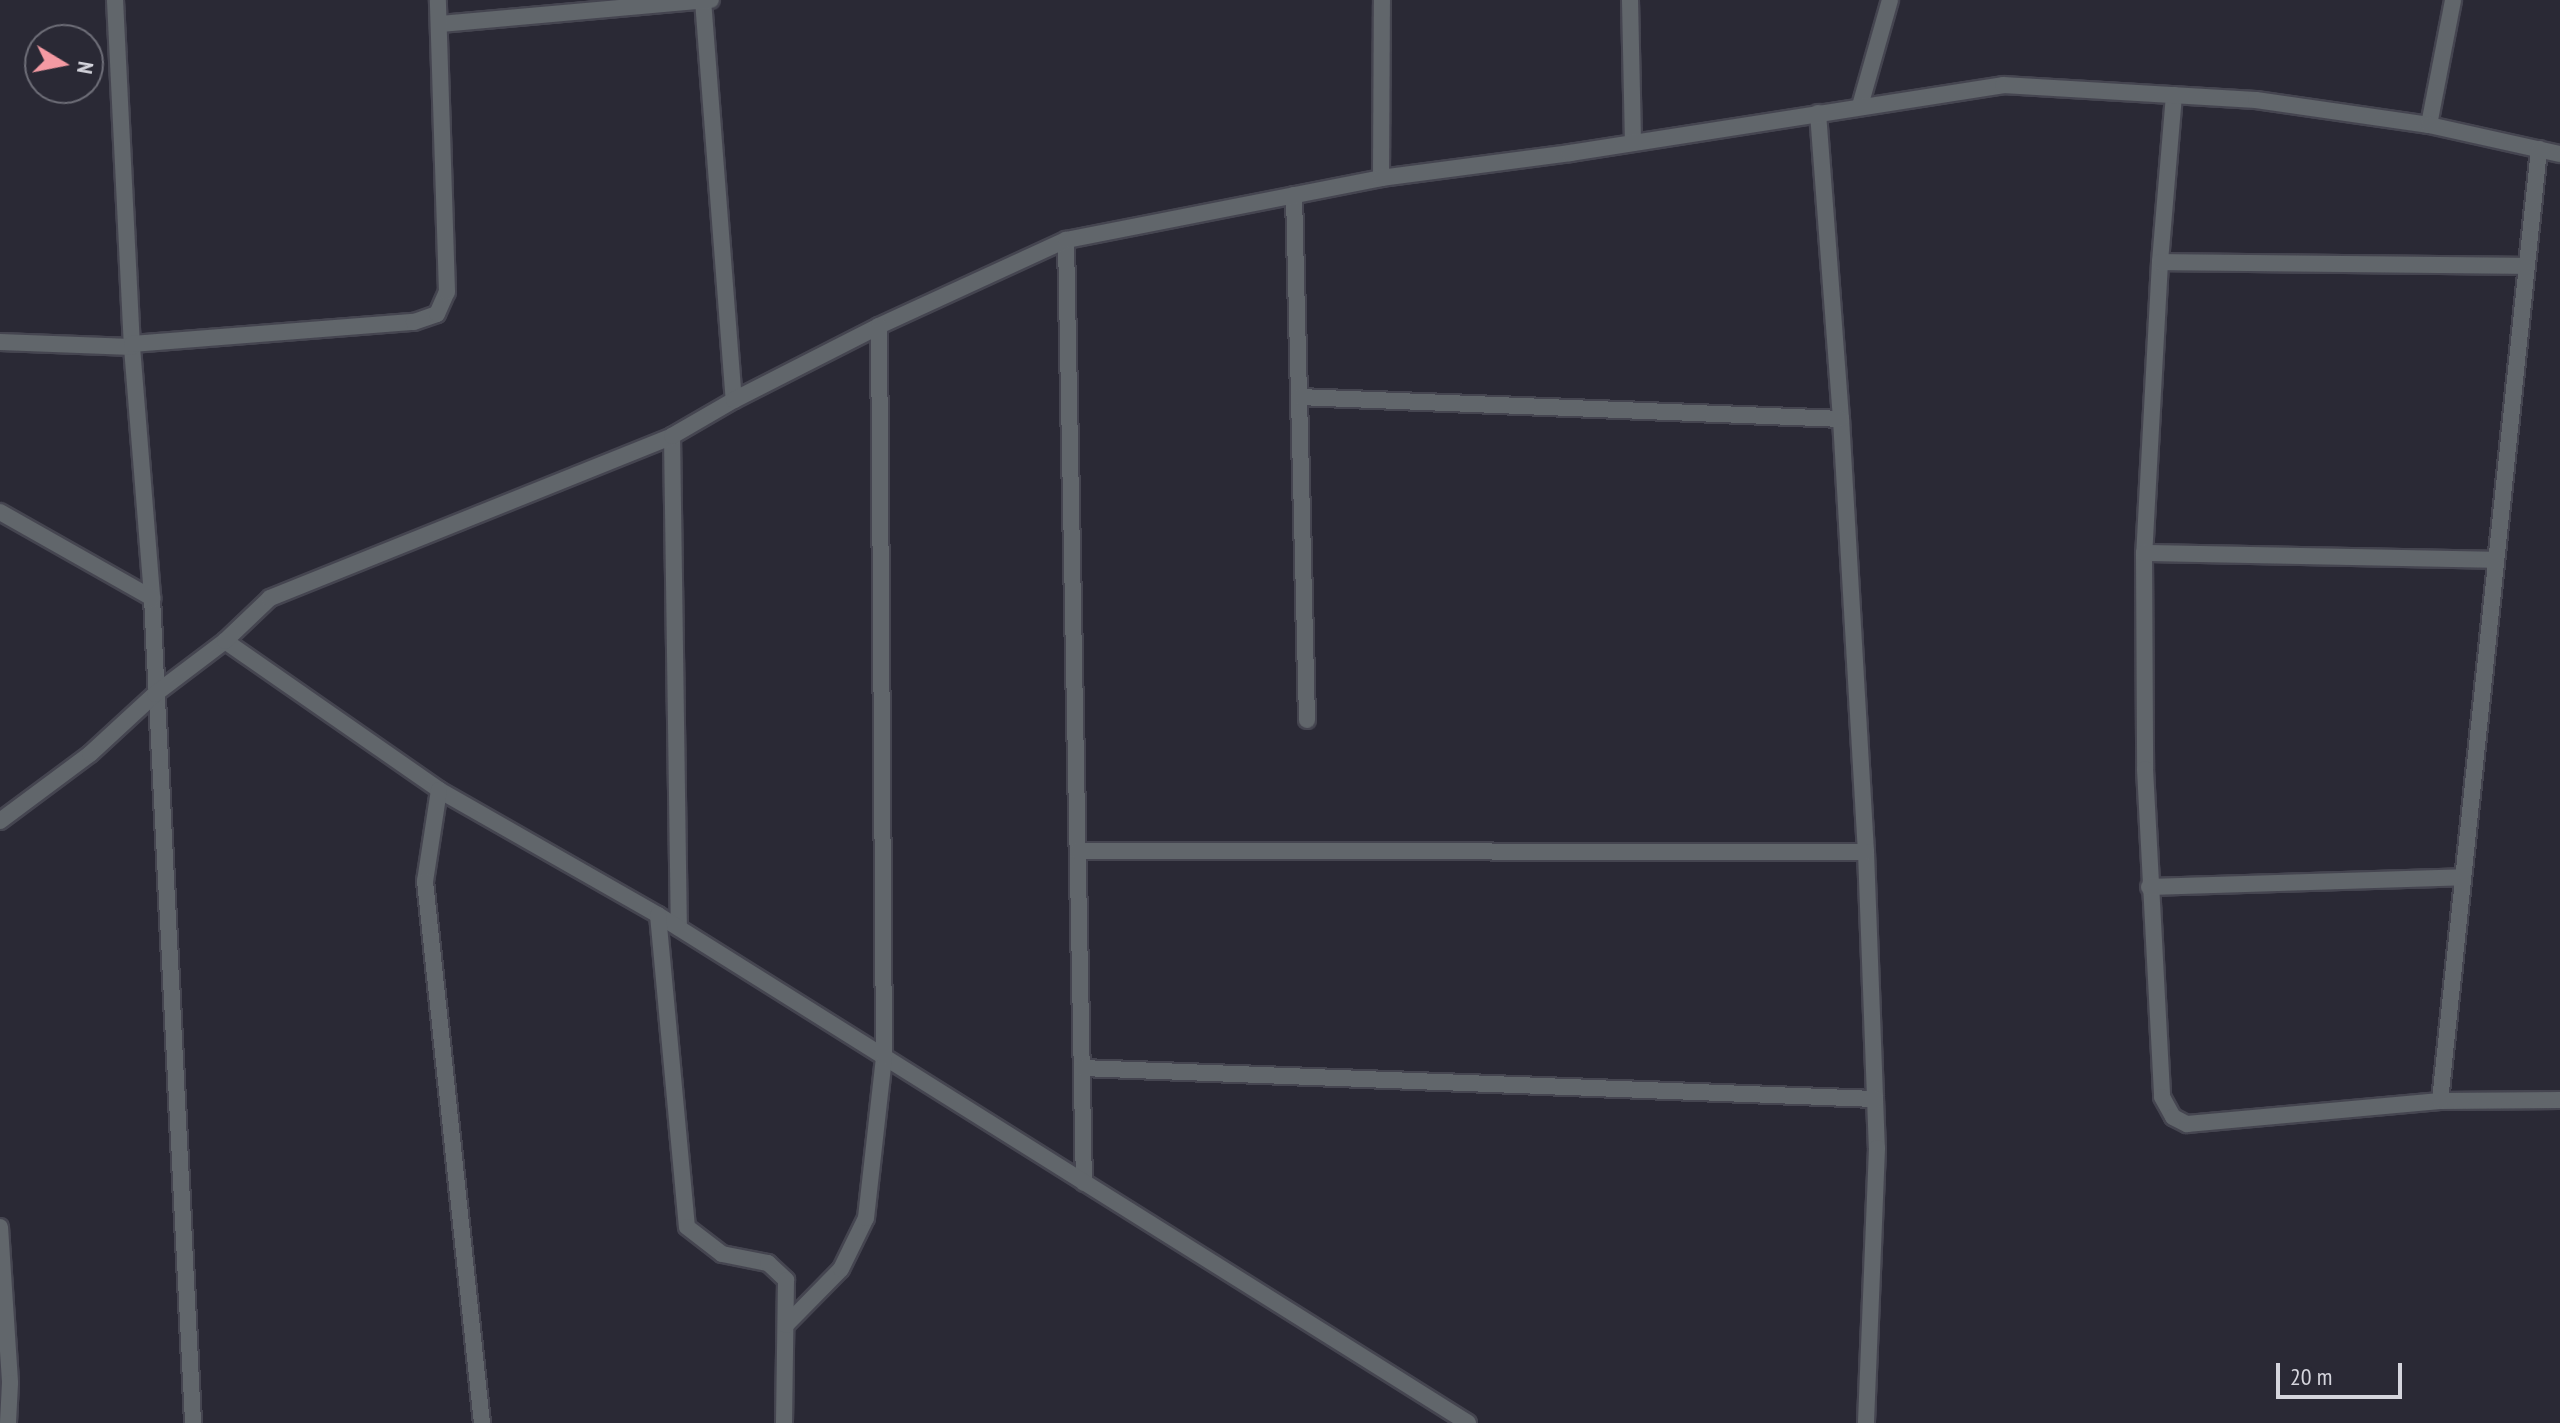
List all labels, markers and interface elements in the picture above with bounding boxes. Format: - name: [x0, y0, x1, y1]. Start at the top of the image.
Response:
- north arrow: [24, 24, 104, 104]
- text: N: [71, 60, 100, 76]
- scale bar: [2280, 1347, 2406, 1397]
- text: 20 m: [2290, 1361, 2332, 1392]

